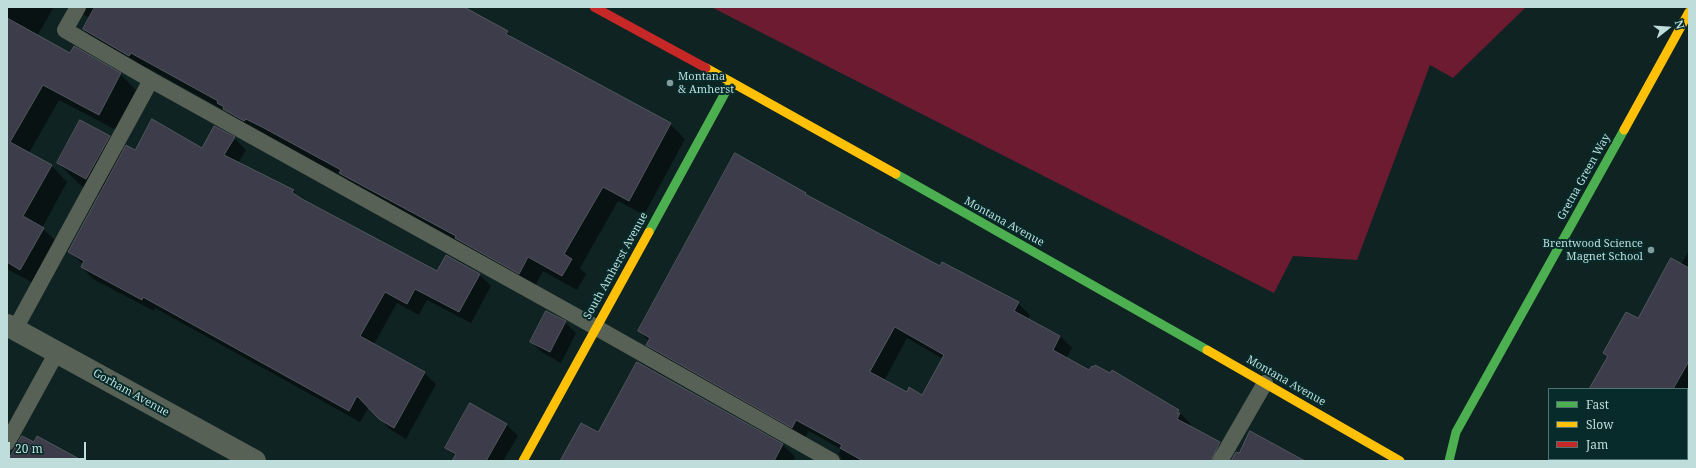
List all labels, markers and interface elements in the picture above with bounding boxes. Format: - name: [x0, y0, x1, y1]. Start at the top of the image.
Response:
- north arrow: [1648, 8, 1688, 48]
- text: N: [1672, 18, 1688, 31]
- place label: Montana & Amherst: [678, 70, 734, 96]
- marker: Montana & Amherst: [665, 78, 675, 88]
- street label: Gretna Green Way: [1555, 132, 1613, 222]
- street label: Montana Avenue: [962, 195, 1046, 249]
- street label: South Amherst Avenue: [581, 210, 651, 322]
- place label: Brentwood Science Magnet School: [1543, 237, 1643, 263]
- marker: Brentwood Science Magnet School: [1646, 245, 1656, 255]
- street label: Montana Avenue: [1244, 353, 1328, 409]
- street label: Gorham Avenue: [91, 367, 171, 419]
- legend: [1548, 388, 1688, 460]
- text: Fast: [1586, 396, 1609, 413]
- text: Slow: [1586, 416, 1614, 433]
- scale bar: [10, 434, 88, 460]
- text: Jam: [1586, 436, 1608, 453]
- text: 20 m: [15, 440, 43, 457]

